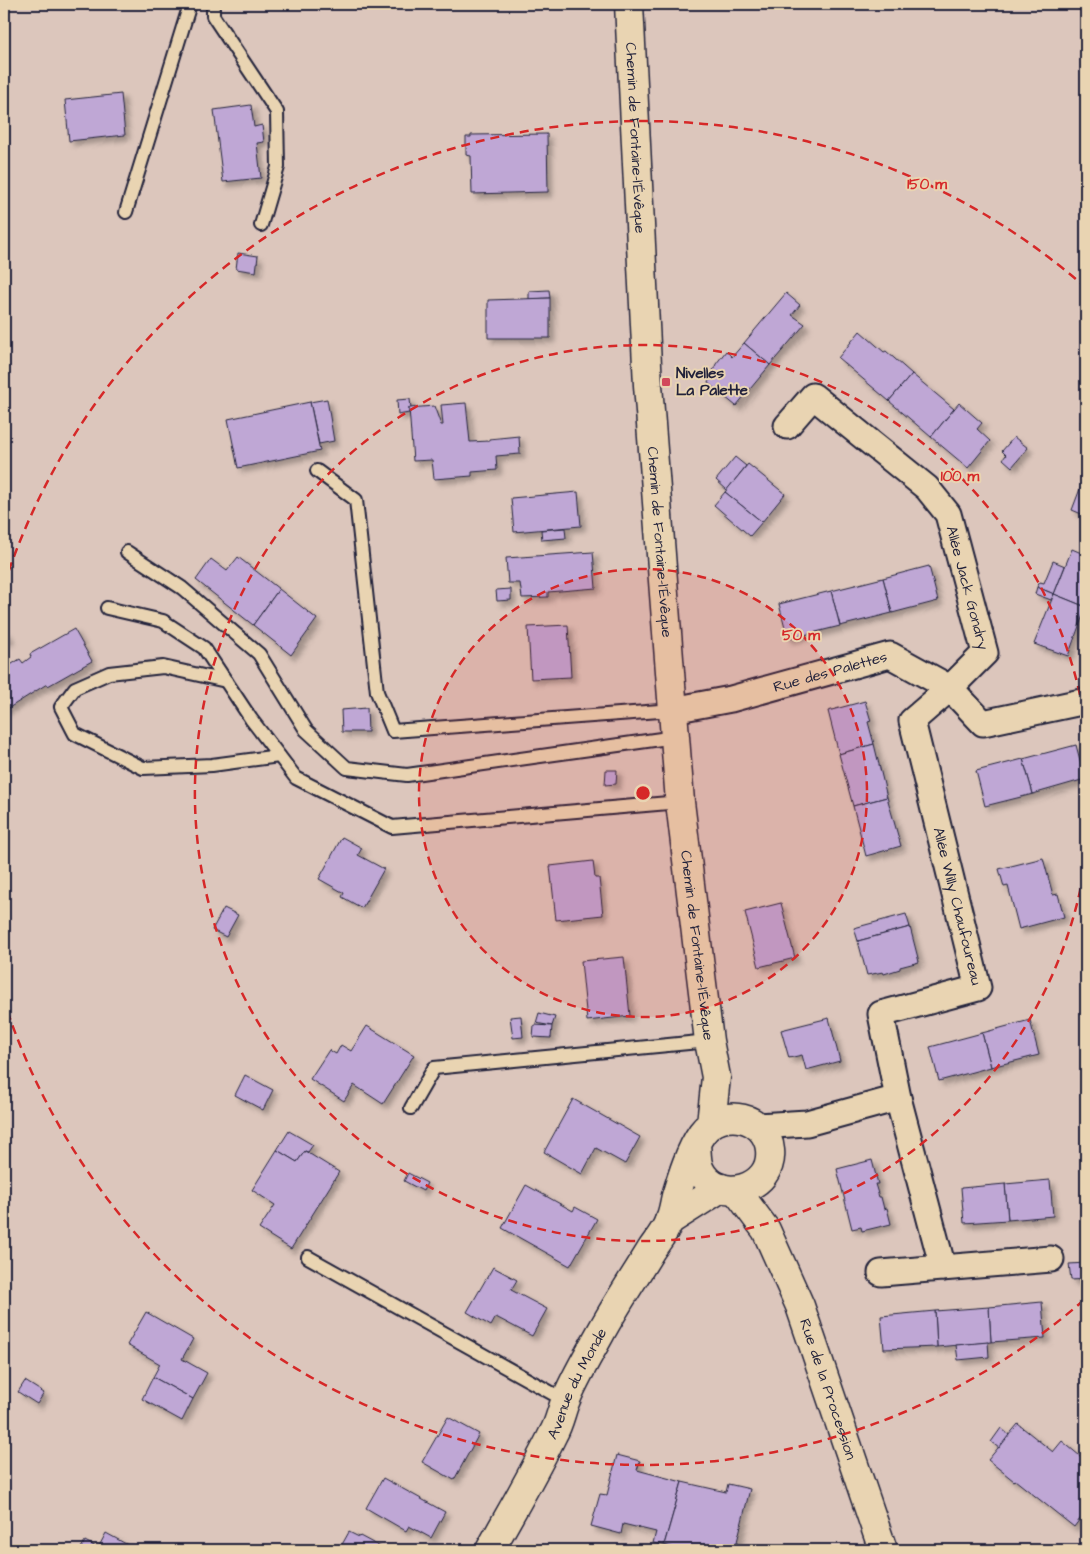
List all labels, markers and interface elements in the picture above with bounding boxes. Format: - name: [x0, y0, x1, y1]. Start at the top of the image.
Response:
- street label: Chemin de Fontaine-l'Évêque: [620, 42, 650, 234]
- text: 150 m: [907, 174, 947, 195]
- place label: Nivelles La Palette: [676, 363, 748, 401]
- marker: Nivelles La Palette: [660, 376, 672, 388]
- street label: Chemin de Fontaine-l'Évêque: [642, 446, 677, 638]
- text: 100 m: [941, 466, 980, 487]
- street label: Allée Jack Gondry: [941, 524, 994, 652]
- text: 50 m: [782, 625, 820, 646]
- street label: Rue des Palettes: [771, 646, 890, 698]
- centre of rings: [634, 784, 652, 802]
- street label: Allée Willy Chaufoureau: [928, 825, 987, 988]
- street label: Chemin de Fontaine-l'Évêque: [675, 849, 719, 1041]
- street label: Rue de la Procession: [794, 1316, 862, 1463]
- street label: Avenue du Monde: [542, 1325, 612, 1443]

